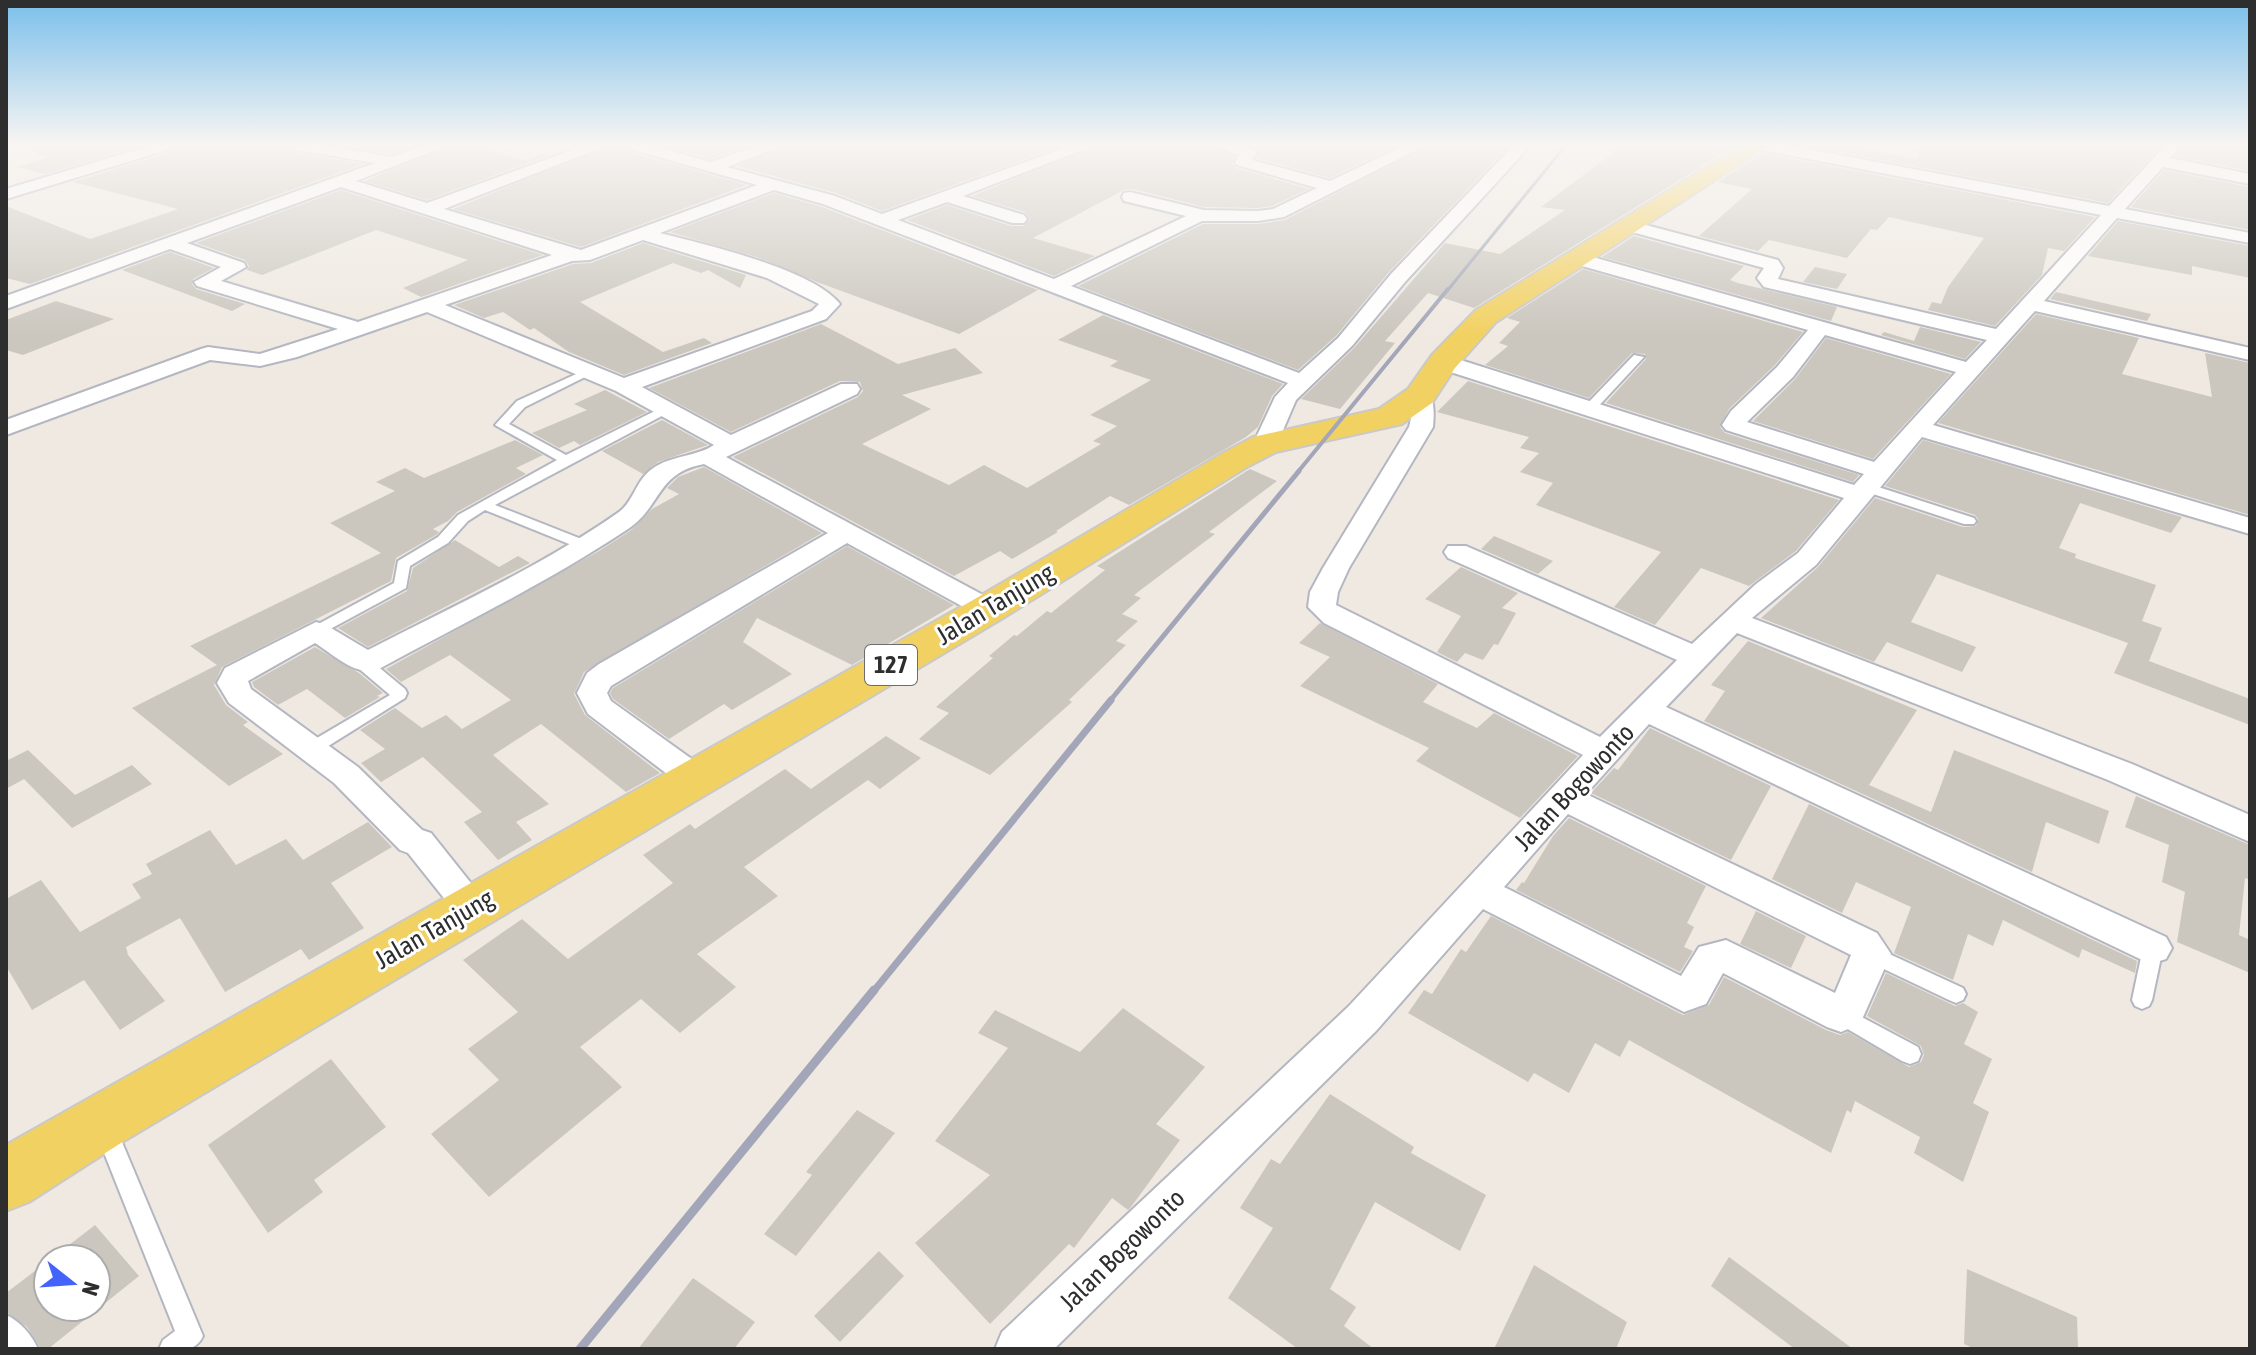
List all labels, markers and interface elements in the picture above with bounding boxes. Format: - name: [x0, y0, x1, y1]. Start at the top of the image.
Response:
- street label: Jalan Tanjung: [931, 557, 1060, 651]
- road number: 127: [865, 645, 917, 685]
- street label: Jalan Bogowonto: [1508, 717, 1640, 857]
- street label: Jalan Tanjung: [369, 883, 499, 975]
- street label: Jalan Bogowonto: [1053, 1183, 1191, 1317]
- north arrow: [32, 1243, 112, 1323]
- text: N: [77, 1279, 105, 1299]

